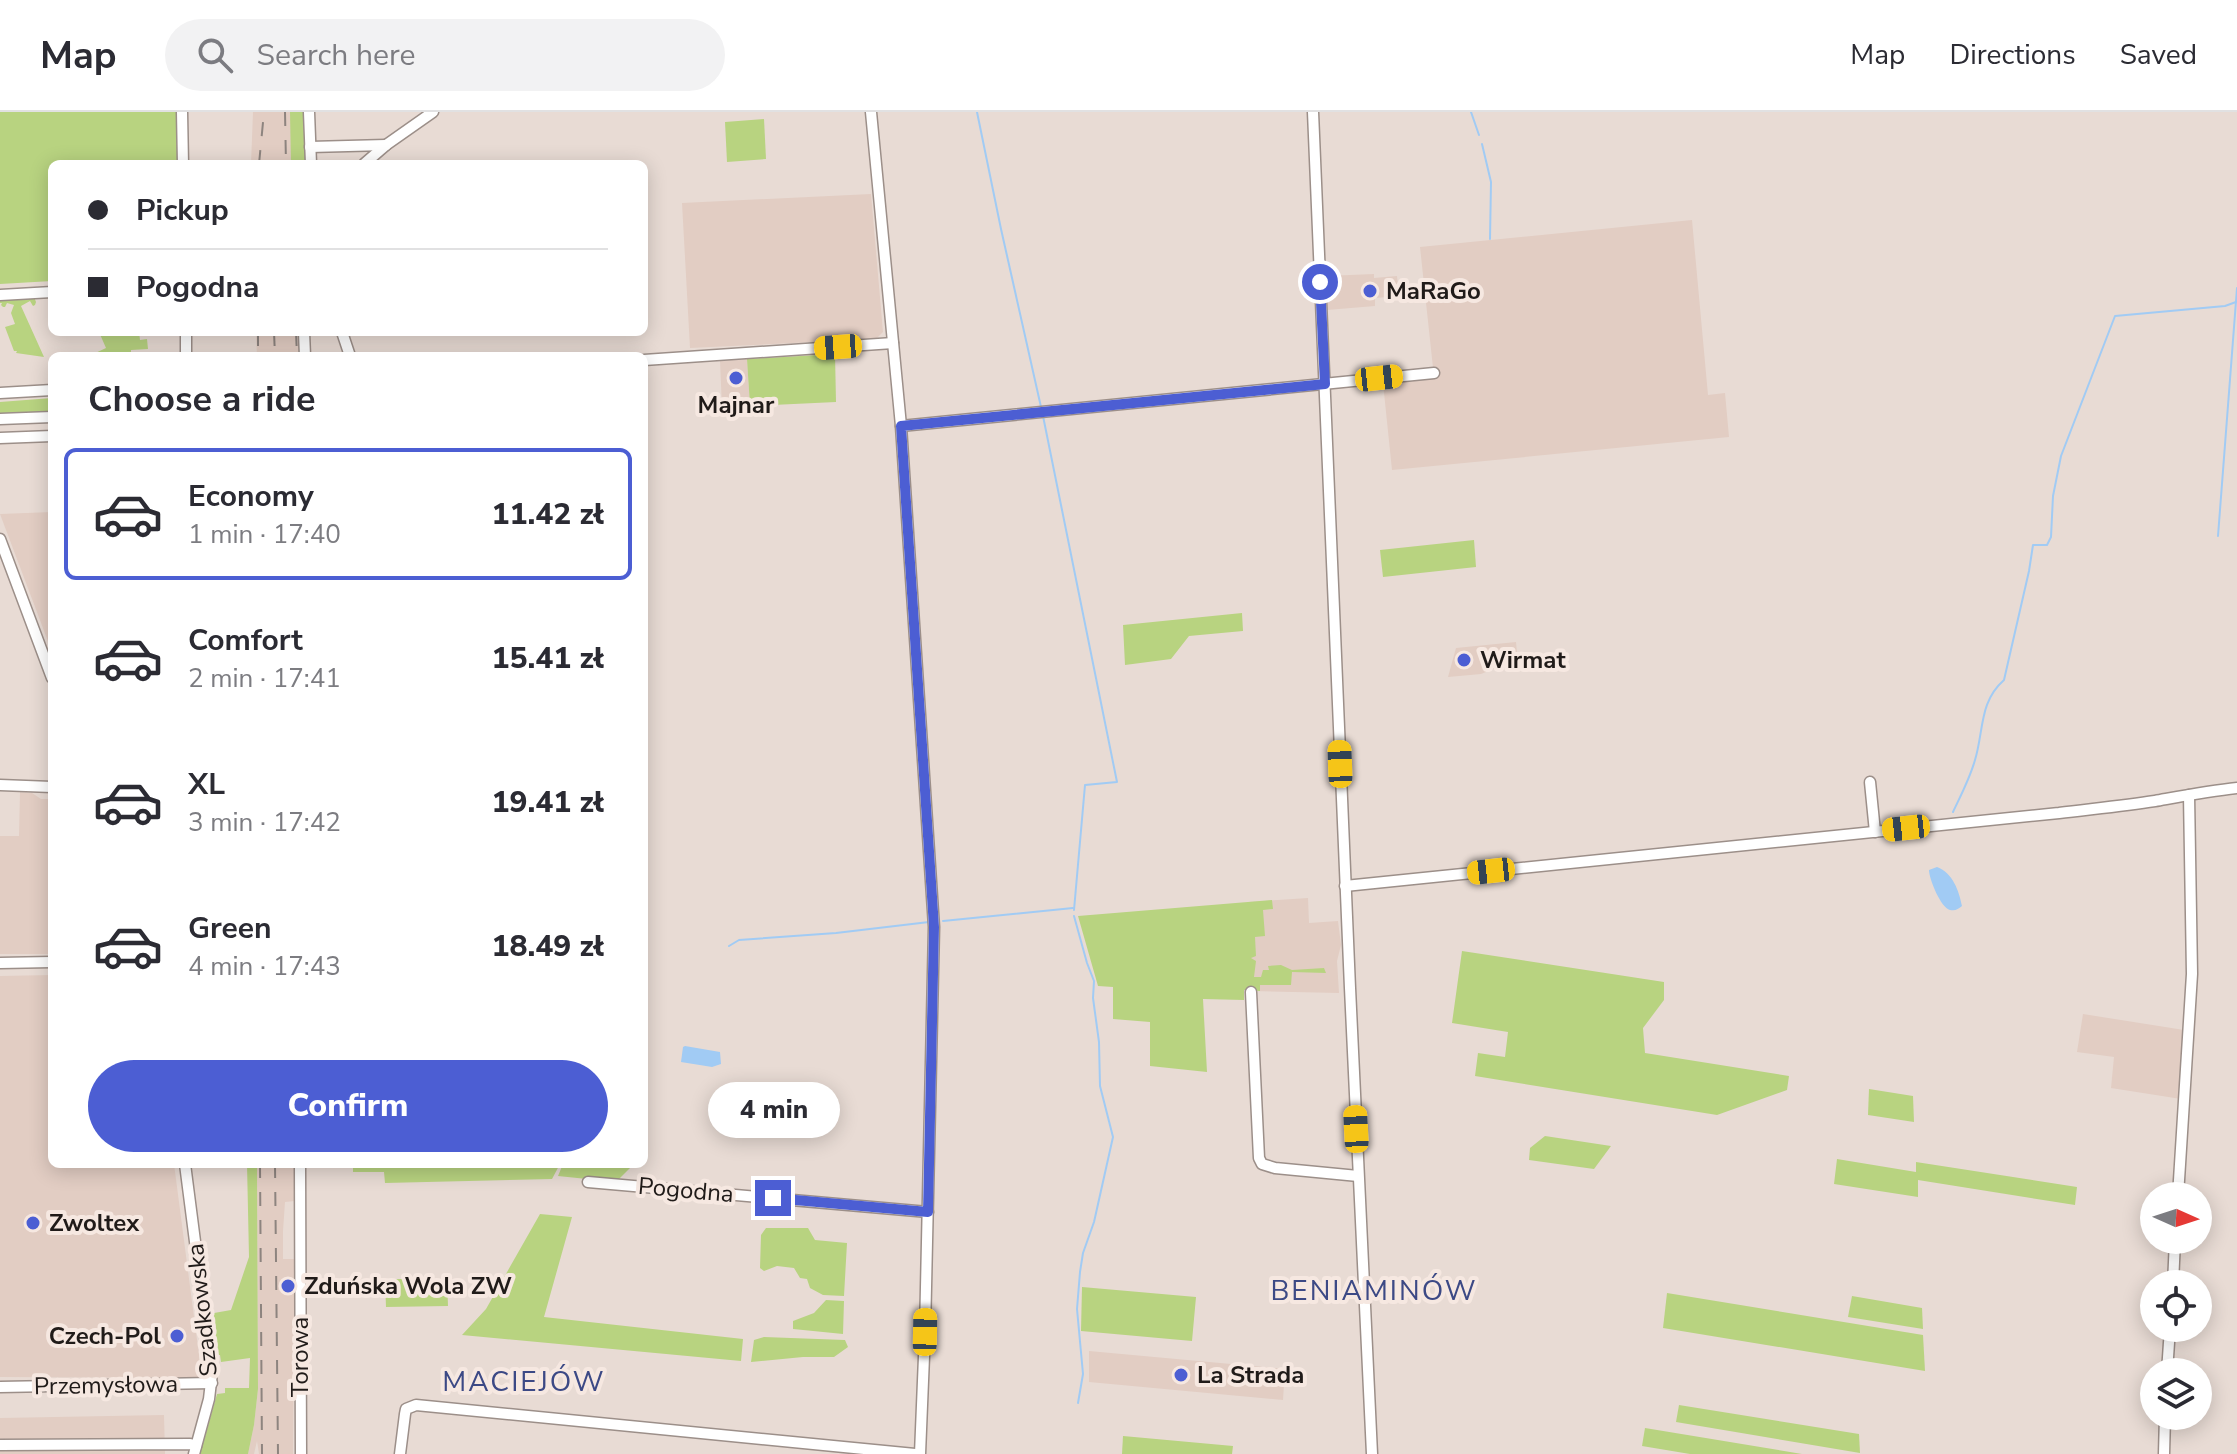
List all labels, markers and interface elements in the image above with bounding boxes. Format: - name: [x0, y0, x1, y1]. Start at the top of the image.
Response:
- search box: [165, 19, 725, 91]
- text: Map: [40, 30, 117, 81]
- icon: search: [193, 33, 237, 77]
- text: Search here: [257, 35, 416, 76]
- text: Map: [1850, 36, 1905, 74]
- text: Directions: [1949, 36, 2076, 74]
- text: Saved: [2120, 36, 2197, 74]
- text: Pickup: [136, 190, 229, 231]
- route start: [1302, 264, 1338, 300]
- text: Pogodna: [136, 267, 259, 308]
- place label: MaRaGo: [1386, 275, 1481, 307]
- marker: MaRaGo: [1361, 282, 1379, 300]
- car: [813, 333, 863, 361]
- car: [1354, 364, 1404, 392]
- marker: Majnar: [727, 369, 745, 387]
- text: Choose a ride: [88, 375, 316, 424]
- place label: Majnar: [698, 389, 775, 421]
- text: Economy: [188, 476, 314, 517]
- icon: car: [92, 478, 164, 550]
- text: 11.42 zł: [491, 494, 604, 535]
- text: 1 min · 17:40: [188, 517, 341, 552]
- text: Comfort: [188, 620, 303, 661]
- icon: car: [92, 622, 164, 694]
- text: 15.41 zł: [491, 638, 604, 679]
- place label: Wirmat: [1480, 644, 1566, 676]
- marker: Wirmat: [1455, 651, 1473, 669]
- text: 2 min · 17:41: [188, 661, 341, 696]
- car: [1327, 740, 1353, 788]
- text: XL: [188, 764, 225, 805]
- icon: car: [92, 766, 164, 838]
- text: 19.41 zł: [491, 782, 604, 823]
- text: 3 min · 17:42: [188, 805, 341, 840]
- car: [1881, 814, 1931, 842]
- car: [1466, 857, 1516, 885]
- text: Green: [188, 908, 272, 949]
- icon: car: [92, 910, 164, 982]
- text: 18.49 zł: [491, 926, 604, 967]
- text: 4 min · 17:43: [188, 949, 341, 984]
- button: Confirm: [88, 1060, 608, 1152]
- callout: 4 min: [707, 1082, 839, 1138]
- text: 4 min: [740, 1092, 808, 1127]
- car: [1343, 1104, 1369, 1154]
- street label: Pogodna: [637, 1170, 735, 1210]
- route end: [755, 1180, 791, 1216]
- north arrow: [2140, 1182, 2212, 1254]
- map controls: [2140, 1182, 2212, 1430]
- place label: Zwoltex: [49, 1207, 140, 1239]
- marker: Zwoltex: [24, 1214, 42, 1232]
- street label: Szadkowska: [179, 1242, 225, 1378]
- place label: Zduńska Wola ZW: [304, 1270, 512, 1302]
- button: locate: [2140, 1270, 2212, 1342]
- district label: BENIAMINÓW: [1270, 1272, 1478, 1310]
- marker: Zduńska Wola ZW: [279, 1277, 297, 1295]
- car: [913, 1308, 937, 1356]
- street label: Torowa: [284, 1317, 316, 1397]
- place label: Czech-Pol: [49, 1320, 161, 1352]
- marker: Czech-Pol: [168, 1327, 186, 1345]
- button: layers: [2140, 1358, 2212, 1430]
- place label: La Strada: [1197, 1359, 1304, 1391]
- district label: MACIEJÓW: [442, 1363, 606, 1401]
- marker: La Strada: [1172, 1366, 1190, 1384]
- street label: Przemysłowa: [34, 1368, 178, 1402]

